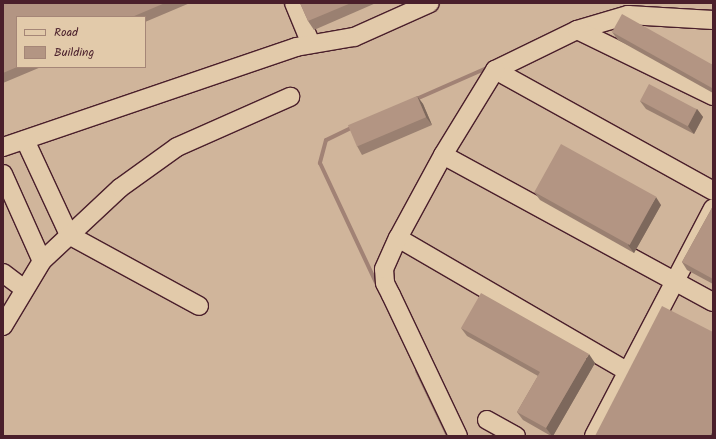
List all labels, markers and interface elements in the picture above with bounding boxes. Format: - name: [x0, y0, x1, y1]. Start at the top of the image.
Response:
- legend: [16, 16, 146, 68]
- text: Road: [54, 23, 78, 42]
- text: Building: [54, 43, 94, 62]

